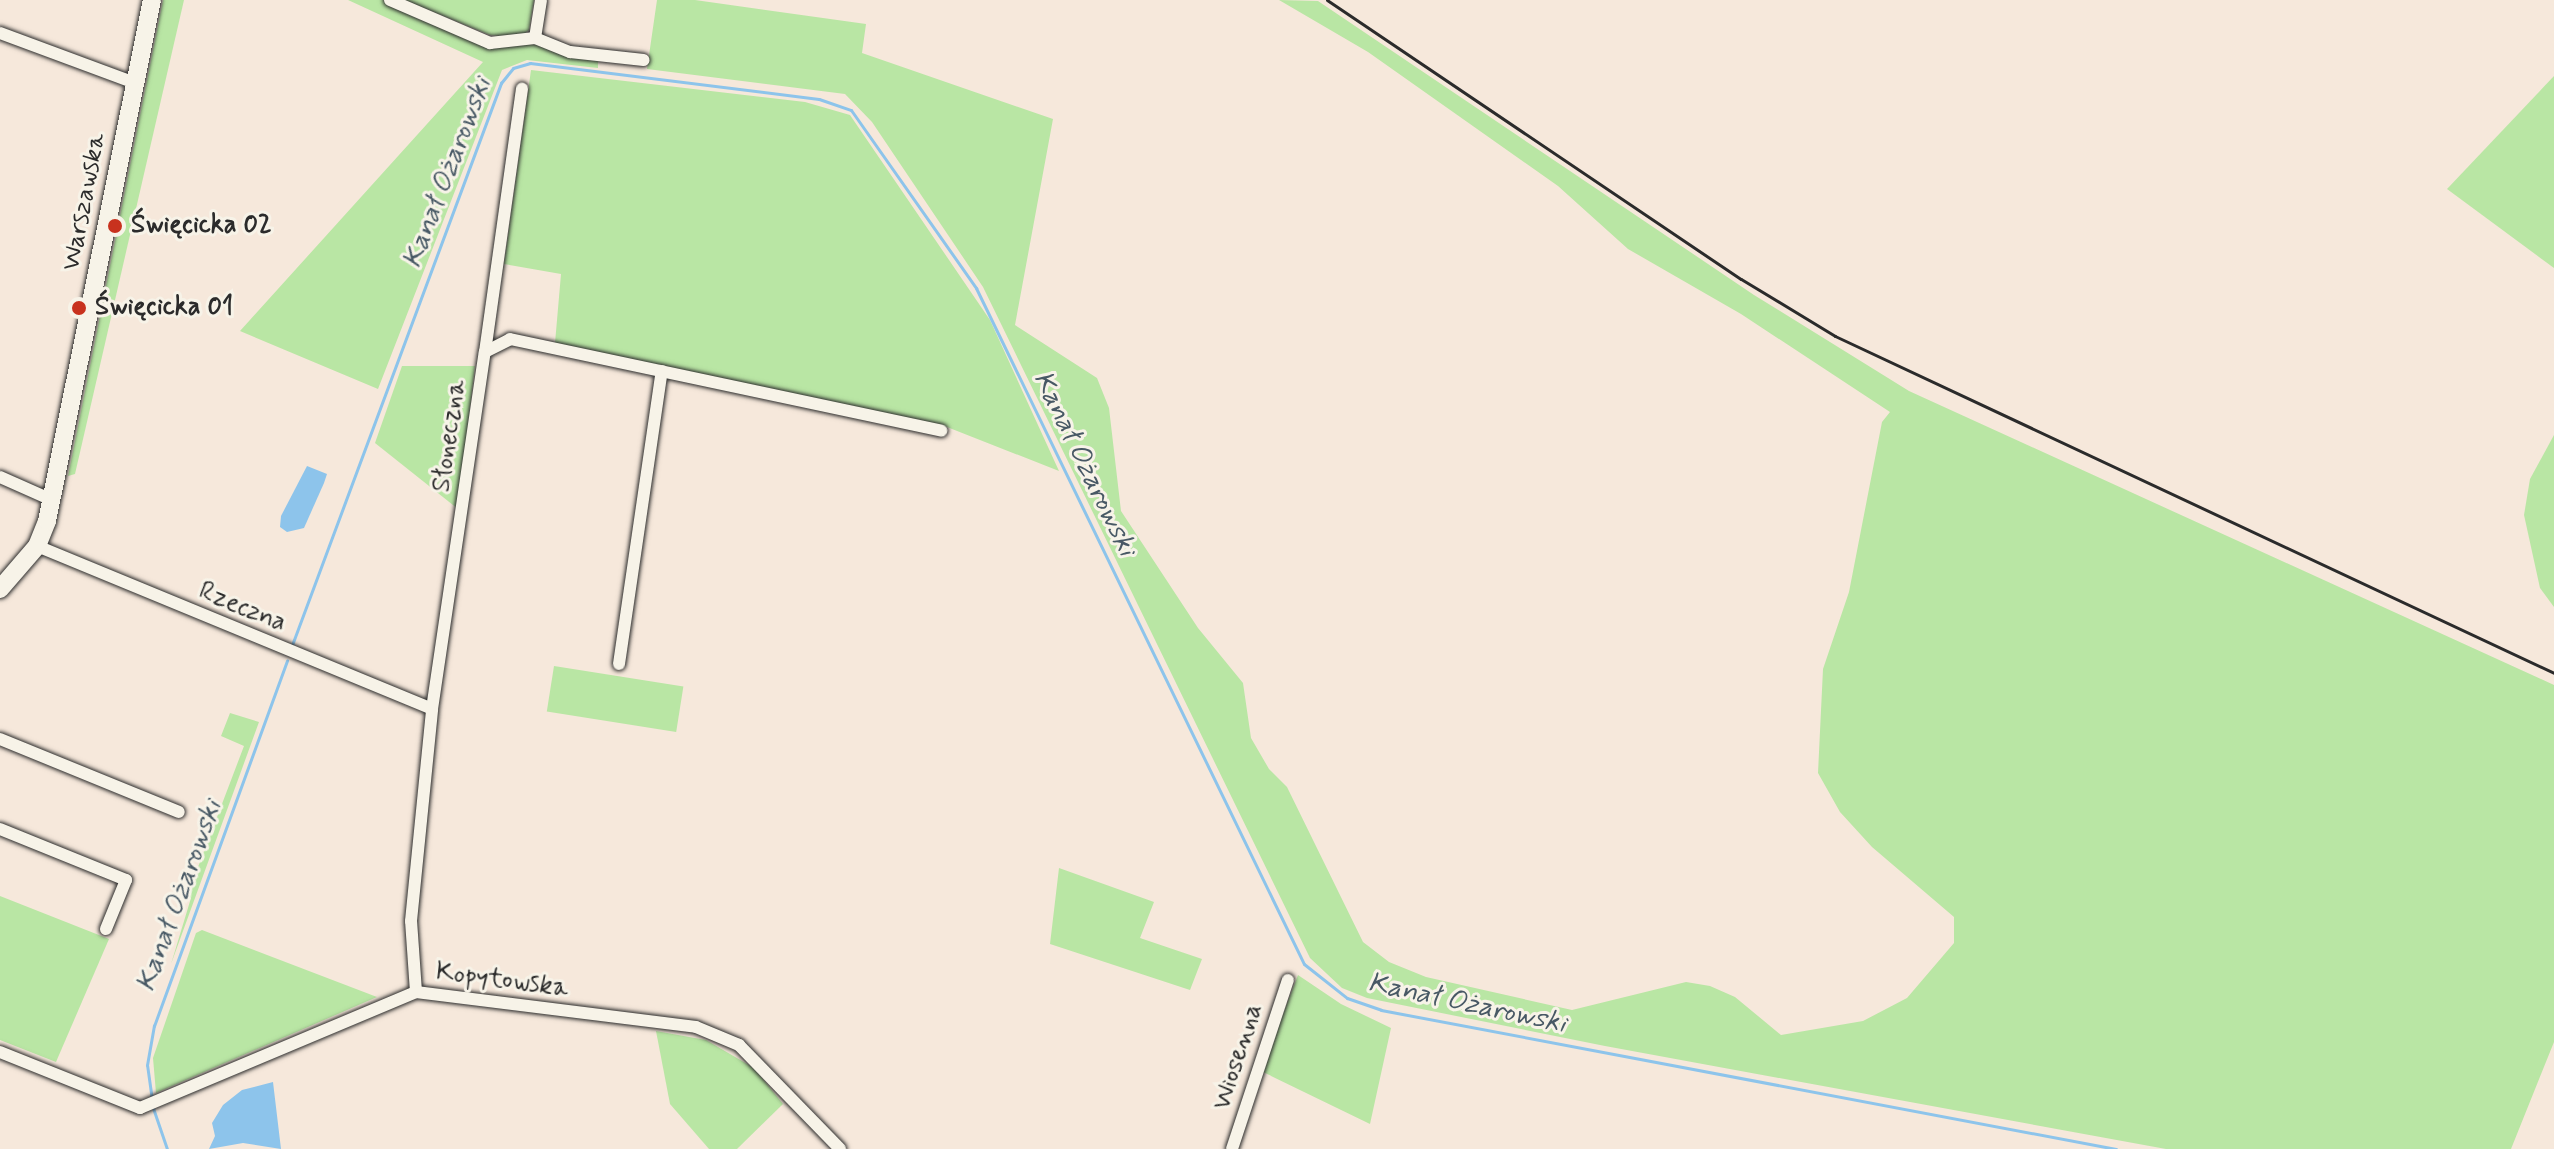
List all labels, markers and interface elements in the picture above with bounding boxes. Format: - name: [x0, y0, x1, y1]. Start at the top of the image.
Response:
- water label: Kanał Ożarowski: [396, 73, 500, 273]
- street label: Warszawska: [56, 131, 114, 273]
- place label: Święcicka 02: [131, 210, 272, 242]
- marker: Święcicka 02: [106, 217, 124, 235]
- place label: Święcicka 01: [95, 292, 233, 324]
- marker: Święcicka 01: [70, 299, 88, 317]
- water label: Kanał Ożarowski: [1025, 366, 1143, 562]
- street label: Słoneczna: [427, 378, 473, 494]
- street label: Rzeczna: [194, 576, 290, 640]
- water label: Kanał Ożarowski: [130, 796, 230, 996]
- street label: Kopytowska: [434, 957, 570, 1005]
- water label: Kanał Ożarowski: [1365, 967, 1569, 1041]
- street label: Wiosenna: [1207, 1000, 1271, 1114]

